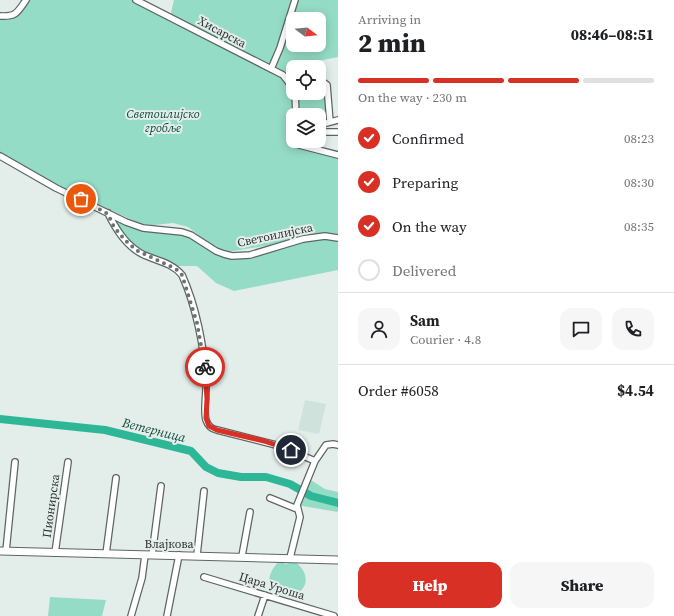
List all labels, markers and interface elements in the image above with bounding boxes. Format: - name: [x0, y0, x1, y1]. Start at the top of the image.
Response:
- text: Arriving in: [358, 11, 421, 28]
- north arrow: [286, 12, 326, 52]
- map controls: [286, 12, 326, 148]
- street label: Хисарска: [195, 13, 250, 52]
- text: 08:46–08:51: [571, 24, 654, 45]
- text: 2 min: [358, 25, 426, 61]
- button: locate: [286, 60, 326, 100]
- text: On the way · 230 m: [358, 89, 467, 106]
- park label: Светоилијско гробље: [126, 106, 200, 136]
- button: layers: [286, 108, 326, 148]
- icon: check: [358, 127, 380, 149]
- text: Confirmed: [392, 128, 464, 149]
- text: 08:23: [624, 130, 654, 147]
- icon: check: [358, 171, 380, 193]
- text: Preparing: [392, 172, 458, 193]
- text: 08:30: [624, 174, 654, 191]
- pin: [64, 182, 98, 216]
- icon: bag: [70, 188, 92, 210]
- icon: check: [358, 215, 380, 237]
- text: On the way: [392, 216, 467, 237]
- text: 08:35: [624, 218, 654, 235]
- street label: Светоилијска: [236, 219, 315, 251]
- text: Delivered: [392, 260, 456, 281]
- button: person: [358, 308, 400, 350]
- button: chat: [560, 308, 602, 350]
- button: phone: [612, 308, 654, 350]
- text: Sam: [410, 310, 440, 331]
- text: Courier · 4.8: [410, 331, 481, 348]
- courier: [185, 347, 225, 387]
- icon: bike: [194, 356, 216, 378]
- text: Order #6058: [358, 380, 439, 401]
- text: $4.54: [617, 380, 654, 401]
- water label: Ветерница: [120, 414, 188, 446]
- pin: [274, 433, 308, 467]
- icon: home: [280, 439, 302, 461]
- street label: Пионирска: [39, 472, 64, 539]
- street label: Влајкова: [144, 536, 194, 552]
- button: Help: [358, 562, 502, 608]
- button: Share: [510, 562, 654, 608]
- street label: Цара Уроша: [237, 568, 308, 604]

